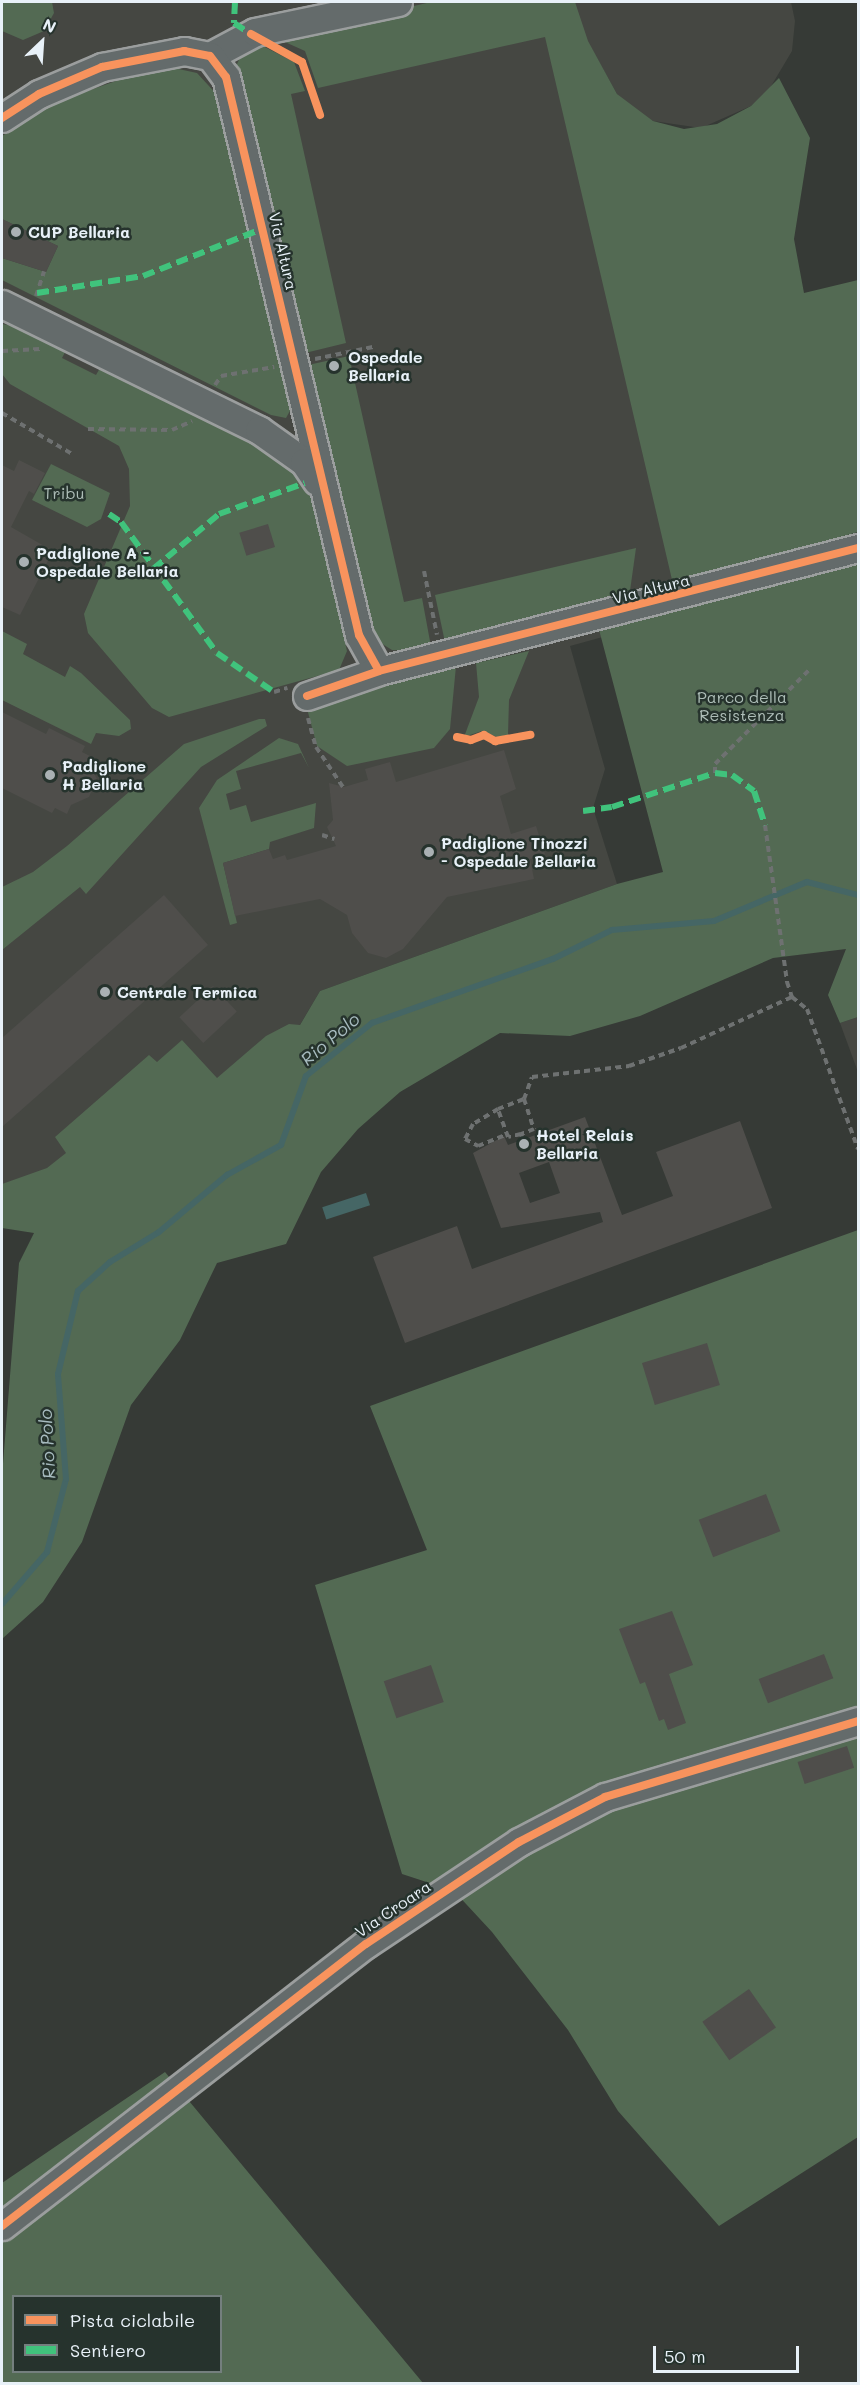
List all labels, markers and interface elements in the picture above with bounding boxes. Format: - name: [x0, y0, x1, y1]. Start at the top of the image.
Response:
- north arrow: [12, 12, 72, 72]
- text: N: [40, 13, 60, 37]
- street label: Via Altura: [265, 210, 301, 292]
- place label: CUP Bellaria: [28, 222, 130, 242]
- marker: CUP Bellaria: [9, 225, 23, 239]
- place label: Ospedale Bellaria: [348, 347, 422, 385]
- marker: Ospedale Bellaria: [325, 357, 343, 375]
- park label: Tribu: [44, 483, 84, 503]
- place label: Padiglione A - Ospedale Bellaria: [36, 543, 179, 581]
- marker: Padiglione A - Ospedale Bellaria: [17, 555, 31, 569]
- street label: Via Altura: [610, 570, 692, 608]
- park label: Parco della Resistenza: [697, 687, 787, 725]
- place label: Padiglione H Bellaria: [62, 756, 146, 794]
- marker: Padiglione H Bellaria: [43, 768, 57, 782]
- place label: Padiglione Tinozzi - Ospedale Bellaria: [441, 833, 596, 871]
- marker: Padiglione Tinozzi - Ospedale Bellaria: [422, 845, 436, 859]
- place label: Centrale Termica: [117, 982, 257, 1002]
- marker: Centrale Termica: [98, 985, 112, 999]
- water label: Rio Polo: [296, 1008, 364, 1070]
- place label: Hotel Relais Bellaria: [536, 1125, 634, 1163]
- marker: Hotel Relais Bellaria: [517, 1137, 531, 1151]
- water label: Rio Polo: [34, 1408, 60, 1480]
- street label: Via Croara: [351, 1877, 435, 1941]
- legend: [12, 2295, 222, 2373]
- text: Pista ciclabile: [70, 2308, 195, 2332]
- scale bar: [656, 2334, 802, 2372]
- text: Sentiero: [70, 2338, 146, 2362]
- text: 50 m: [664, 2344, 706, 2368]

